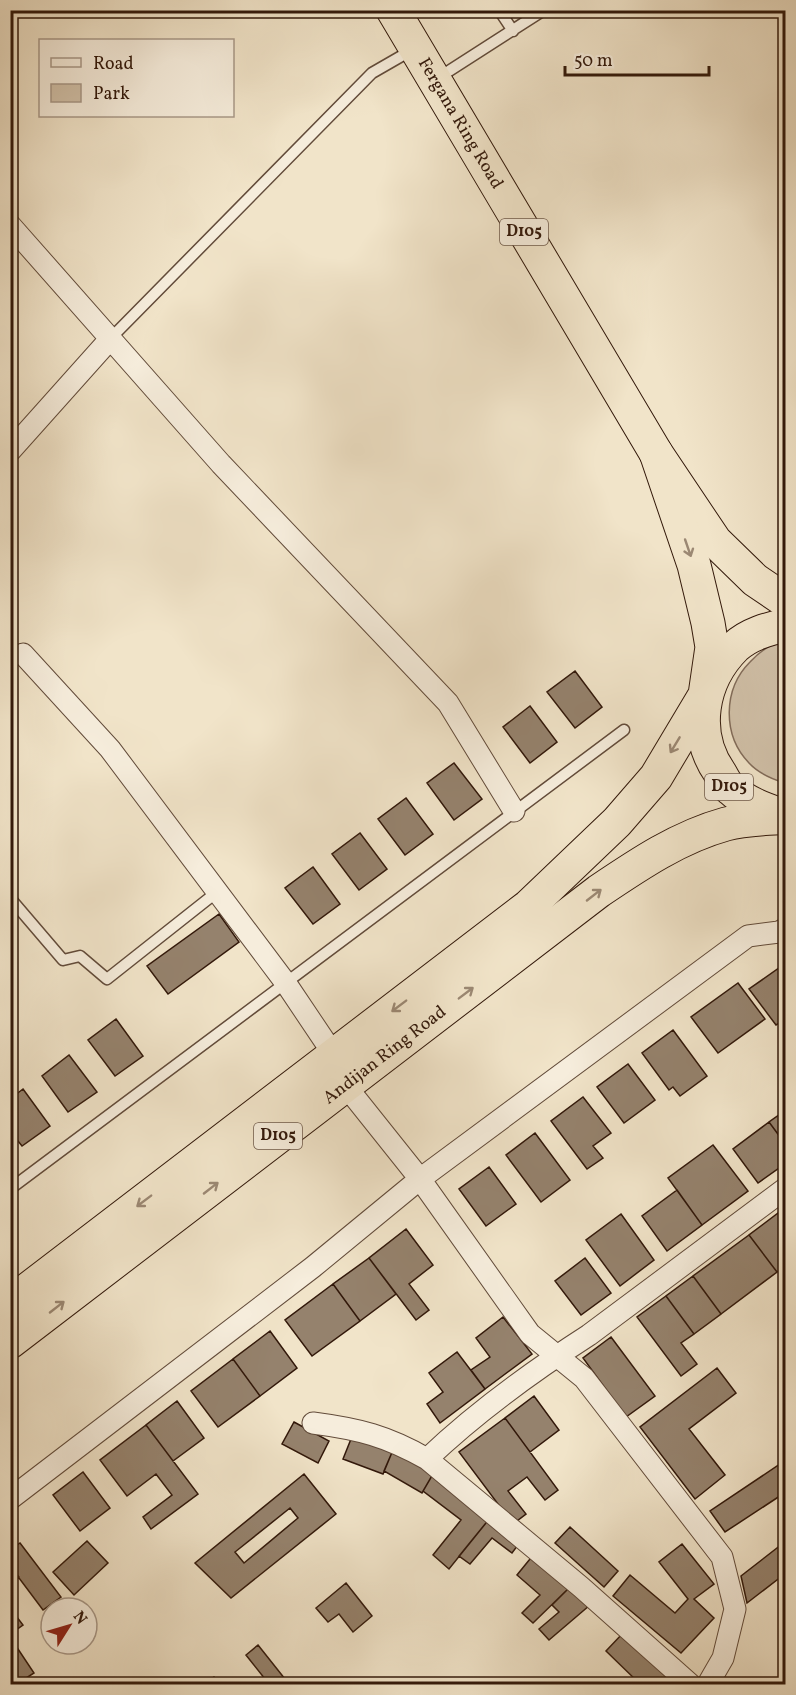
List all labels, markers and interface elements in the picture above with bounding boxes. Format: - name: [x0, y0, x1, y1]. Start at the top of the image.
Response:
- legend: [39, 39, 234, 117]
- scale bar: [565, 39, 709, 77]
- text: 50 m: [574, 49, 613, 74]
- text: Road: [93, 52, 134, 77]
- street label: Fergana Ring Road: [412, 53, 509, 194]
- text: Park: [93, 82, 130, 107]
- road number: D105: [500, 219, 548, 245]
- one-way arrow: [684, 539, 695, 557]
- one-way arrow: [669, 736, 681, 753]
- road number: D105: [705, 774, 753, 800]
- one-way arrow: [586, 889, 602, 902]
- one-way arrow: [458, 987, 474, 999]
- one-way arrow: [391, 999, 407, 1012]
- street label: Andijan Ring Road: [318, 1000, 452, 1110]
- road number: D105: [254, 1123, 302, 1149]
- one-way arrow: [203, 1181, 219, 1194]
- one-way arrow: [136, 1194, 152, 1207]
- one-way arrow: [49, 1300, 65, 1313]
- north arrow: [39, 1596, 99, 1656]
- text: N: [67, 1607, 92, 1630]

